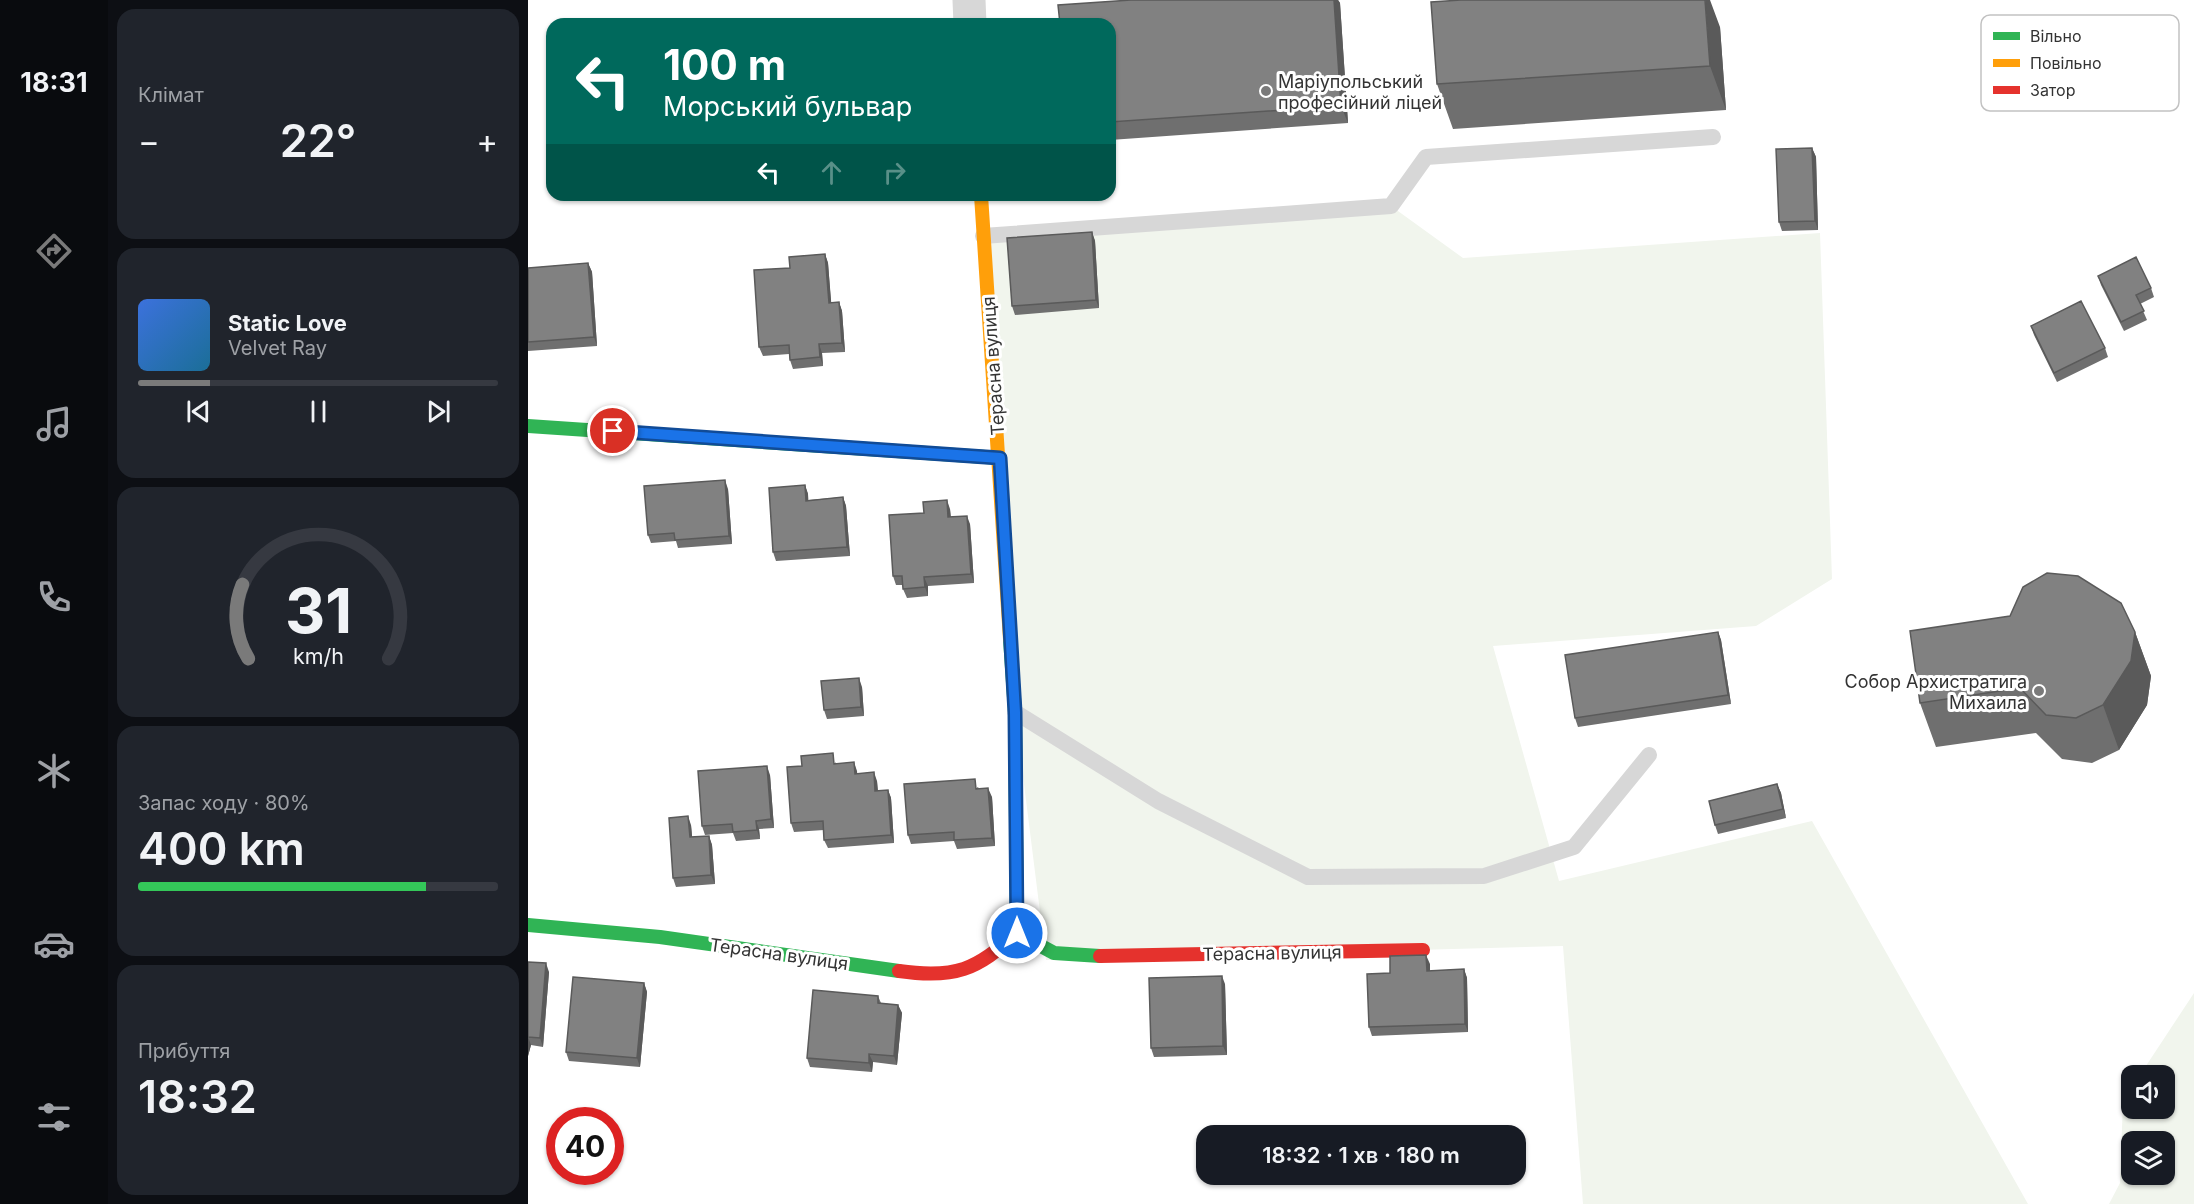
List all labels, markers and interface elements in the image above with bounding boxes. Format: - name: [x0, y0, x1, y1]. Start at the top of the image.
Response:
- legend: [1981, 15, 2179, 111]
- text: Вільно: [2030, 26, 2082, 46]
- text: 100 m: [663, 39, 786, 90]
- icon: left: [564, 42, 642, 120]
- text: Повільно: [2030, 53, 2102, 73]
- text: 18:31: [20, 66, 88, 99]
- place label: Маріупольський професійний ліцей: [1278, 71, 1442, 113]
- text: Затор: [2030, 80, 2075, 100]
- text: Клімат: [138, 83, 204, 107]
- marker: Маріупольський професійний ліцей: [1259, 84, 1273, 98]
- text: Морський бульвар: [663, 90, 912, 123]
- text: 22°: [280, 113, 356, 168]
- text: −: [138, 121, 160, 161]
- text: +: [476, 121, 498, 161]
- icon: left: [752, 156, 785, 189]
- icon: ahead: [815, 156, 848, 189]
- icon: right: [878, 156, 911, 189]
- icon: directions: [33, 230, 75, 272]
- street label: Терасна вулиця: [978, 296, 1008, 436]
- text: Static Love: [228, 310, 347, 336]
- text: Velvet Ray: [228, 336, 327, 360]
- icon: previous: [182, 395, 215, 428]
- icon: pause: [302, 395, 335, 428]
- icon: next: [422, 395, 455, 428]
- icon: music: [33, 403, 75, 445]
- pin: [587, 405, 638, 456]
- icon: arrive: [596, 414, 629, 447]
- text: 31: [284, 573, 352, 648]
- icon: phone: [33, 576, 75, 618]
- text: km/h: [293, 643, 343, 669]
- place label: Собор Архистратига Михаила: [1844, 671, 2027, 713]
- marker: Собор Архистратига Михаила: [2032, 684, 2046, 698]
- icon: climate: [33, 750, 75, 792]
- text: Запас ходу · 80%: [138, 791, 310, 815]
- text: 400 km: [138, 821, 305, 876]
- position arrow: [985, 901, 1049, 965]
- icon: car: [33, 923, 75, 965]
- street label: Терасна вулиця: [709, 934, 849, 974]
- street label: Терасна вулиця: [1202, 941, 1342, 965]
- text: Прибуття: [138, 1039, 230, 1063]
- map controls: [2121, 1065, 2175, 1185]
- button: sound: [2121, 1065, 2175, 1119]
- text: 18:32: [138, 1069, 257, 1124]
- icon: filters: [33, 1096, 75, 1138]
- speed limit sign: 40: [546, 1107, 624, 1185]
- button: layers: [2121, 1131, 2175, 1185]
- text: 18:32 · 1 хв · 180 m: [1262, 1142, 1460, 1168]

